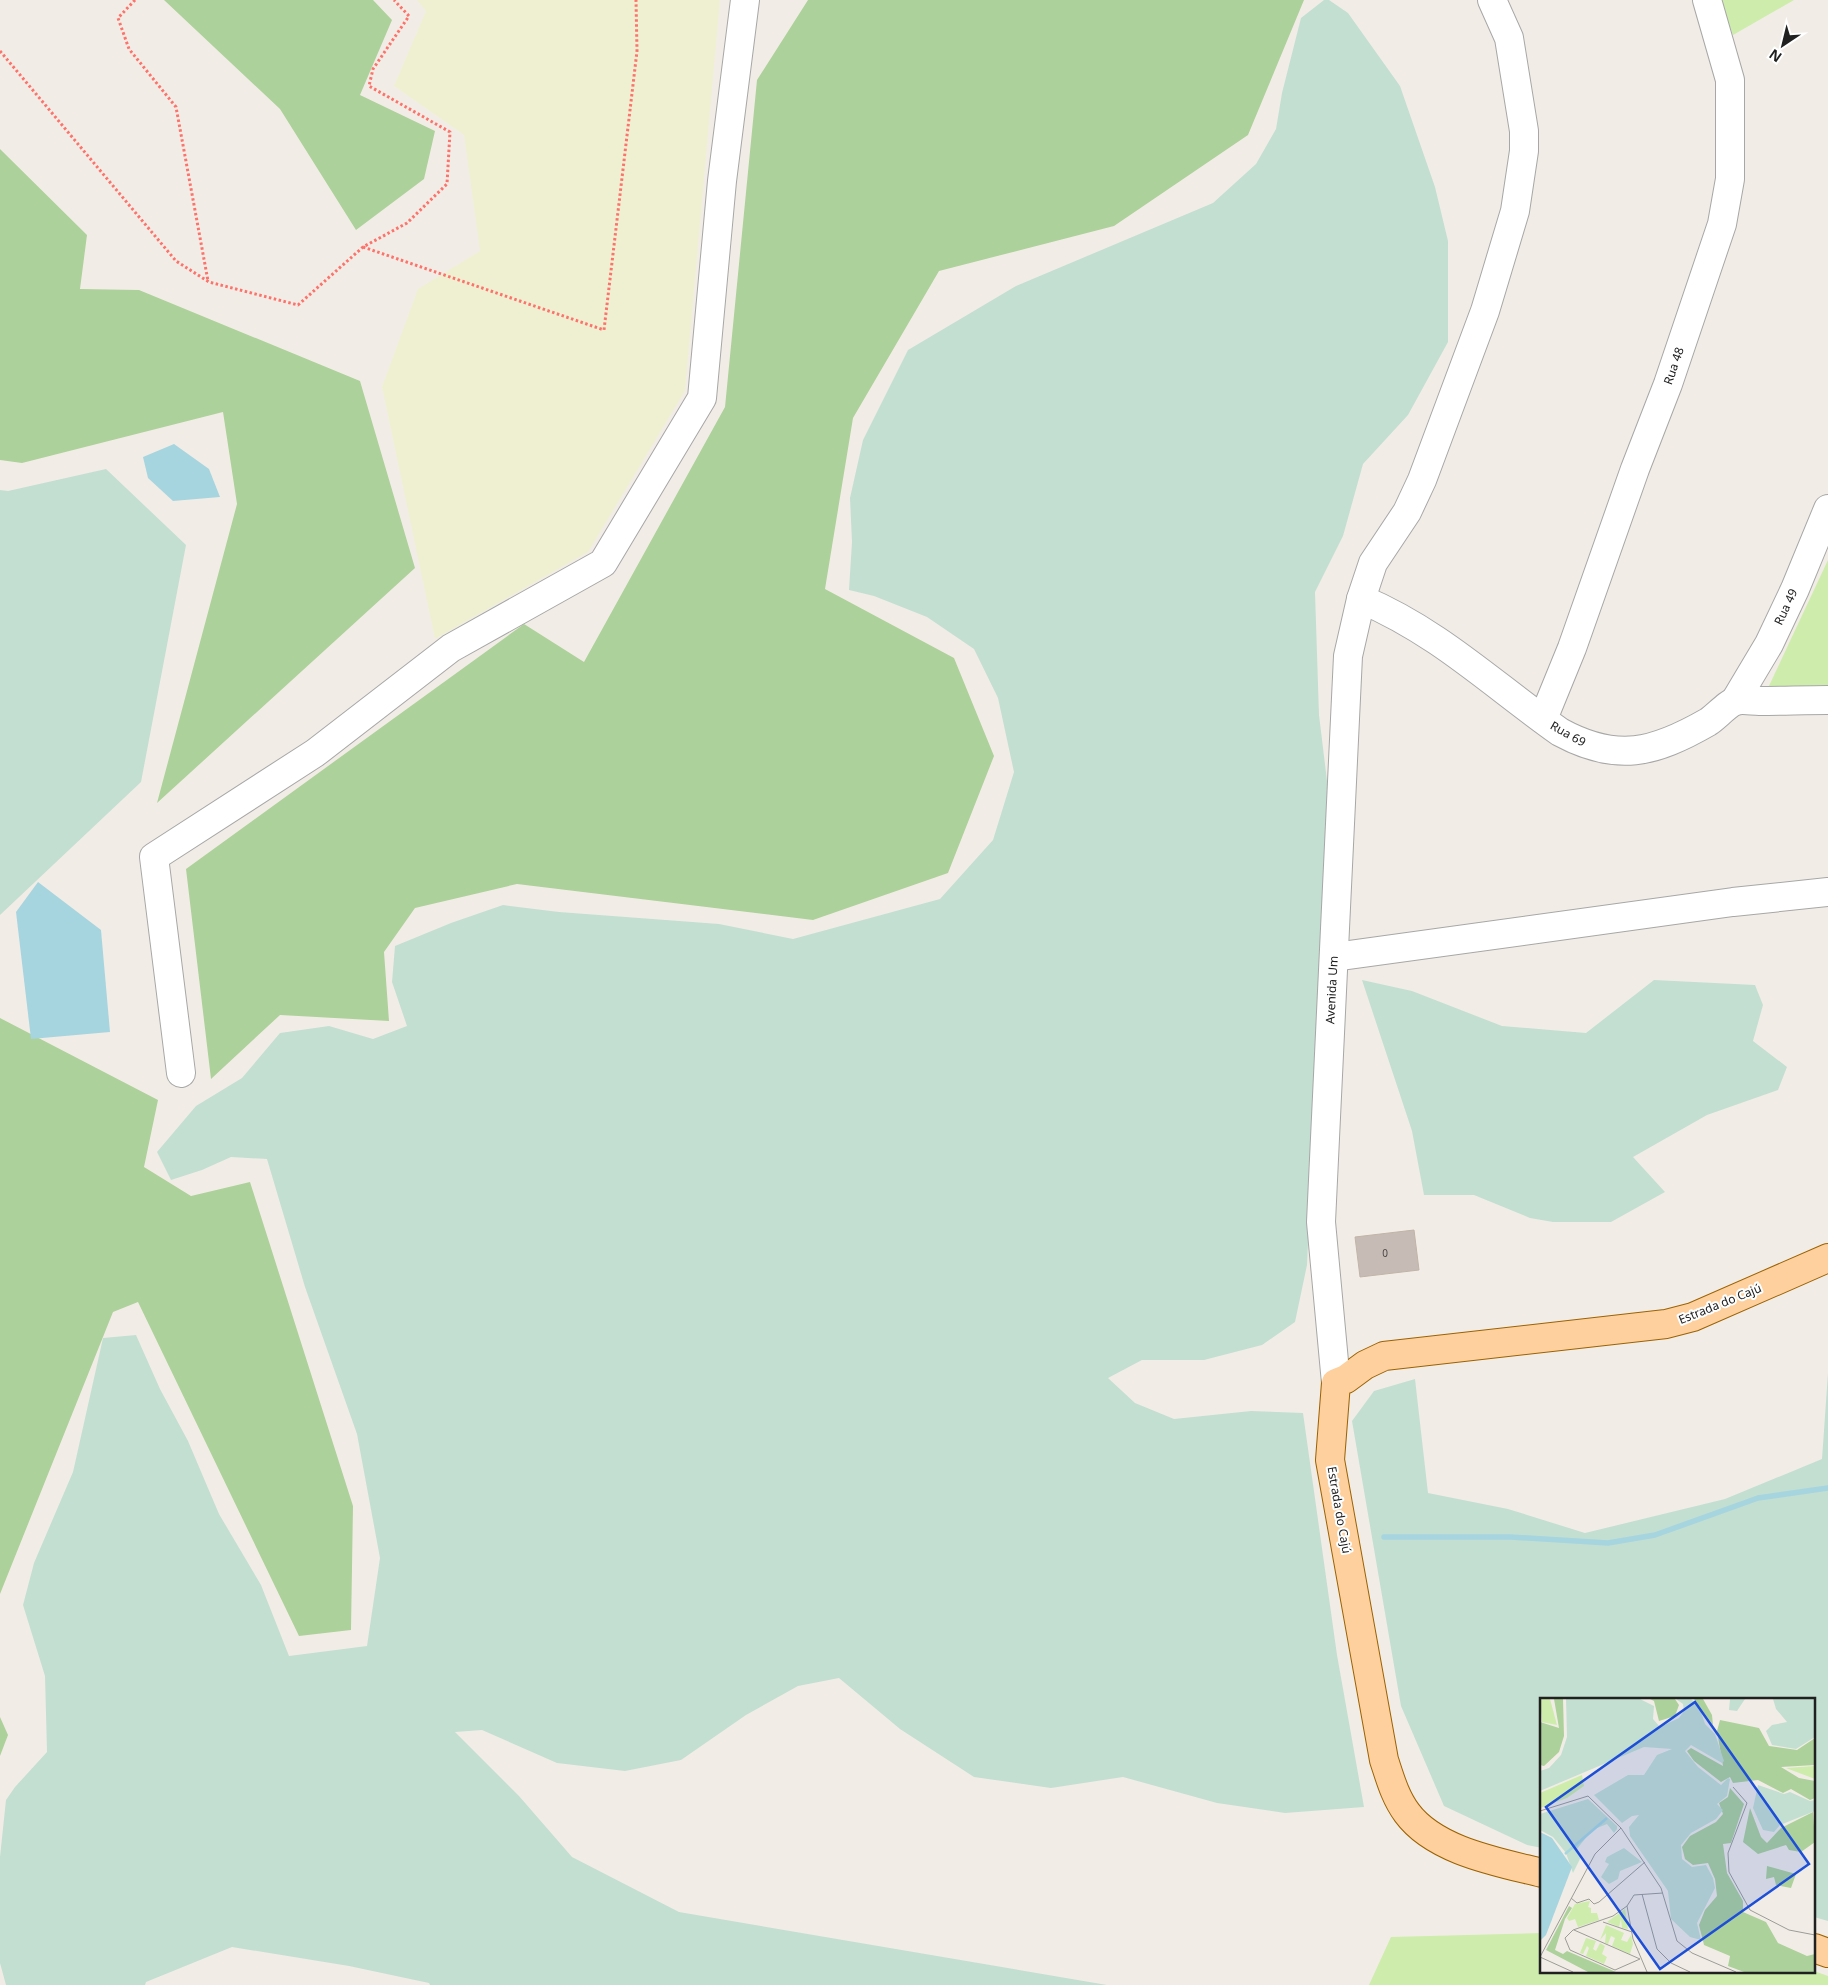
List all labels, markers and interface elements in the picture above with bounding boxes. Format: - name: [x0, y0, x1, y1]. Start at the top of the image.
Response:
- north arrow: [1758, 20, 1808, 70]
- text: N: [1765, 45, 1785, 67]
- street label: Rua 48: [1659, 345, 1688, 387]
- street label: Rua 49: [1770, 586, 1801, 628]
- street label: Rua 69: [1547, 717, 1589, 750]
- street label: Avenida Um: [1321, 955, 1342, 1025]
- house number: 0: [1382, 1246, 1388, 1260]
- street label: Estrada do Cajú: [1676, 1279, 1764, 1328]
- street label: Estrada do Cajú: [1323, 1465, 1356, 1555]
- inset map: [1540, 1698, 1816, 1972]

